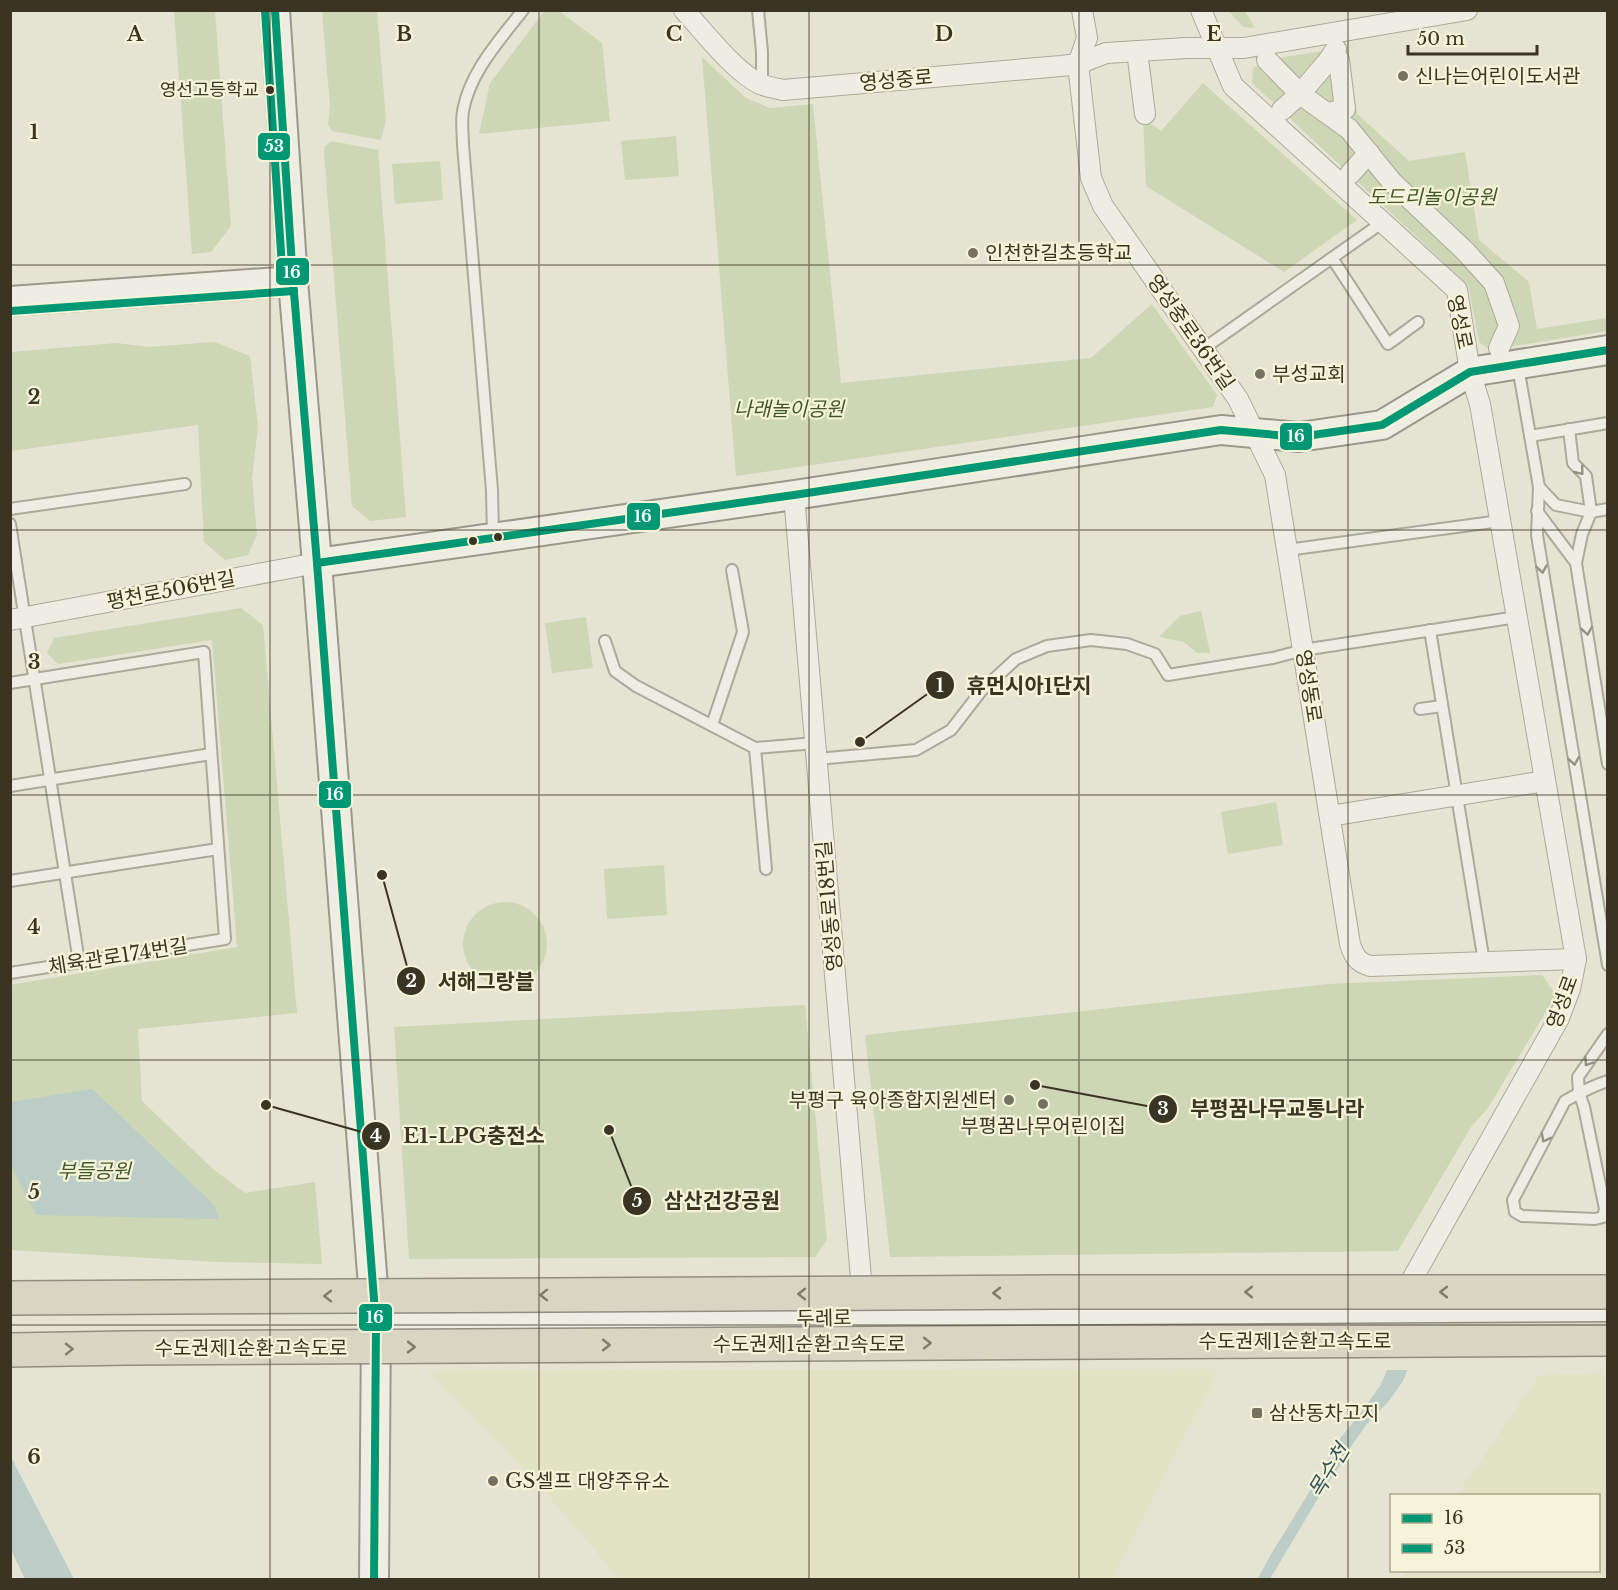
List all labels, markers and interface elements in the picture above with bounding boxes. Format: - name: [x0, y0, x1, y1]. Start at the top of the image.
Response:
- scale bar: [1408, 18, 1537, 56]
- text: A: [126, 22, 144, 46]
- text: B: [396, 22, 412, 46]
- text: C: [666, 22, 682, 46]
- text: D: [935, 22, 953, 46]
- text: E: [1206, 22, 1222, 46]
- text: 50 m: [1417, 28, 1465, 50]
- place label: 신나는어린이도서관: [1415, 64, 1581, 88]
- street label: 영성중로: [858, 65, 934, 95]
- marker: 신나는어린이도서관: [1396, 69, 1410, 83]
- place label: 영선고등학교: [160, 79, 259, 101]
- marker: 영선고등학교: [264, 84, 276, 96]
- text: 1: [30, 120, 39, 144]
- line badge: 53: [257, 132, 291, 161]
- text: 53: [264, 136, 284, 156]
- park label: 도드리놀이공원: [1368, 185, 1498, 209]
- place label: 인천한길초등학교: [985, 241, 1132, 265]
- marker: 인천한길초등학교: [966, 246, 980, 260]
- line badge: 16: [275, 257, 310, 286]
- text: 16: [283, 262, 301, 282]
- street label: 영성중로36번길: [1142, 270, 1240, 394]
- street label: 영성로: [1443, 293, 1477, 351]
- place label: 부성교회: [1272, 362, 1346, 386]
- marker: 부성교회: [1253, 367, 1267, 381]
- text: 2: [27, 385, 41, 409]
- park label: 나래놀이공원: [734, 397, 846, 421]
- line badge: 16: [1279, 422, 1313, 451]
- text: 16: [1287, 426, 1305, 446]
- one-way arrow: [1572, 464, 1583, 475]
- line badge: 16: [626, 502, 661, 531]
- text: 16: [634, 506, 652, 526]
- unlabelled marker: [492, 531, 504, 543]
- unlabelled marker: [467, 535, 479, 547]
- one-way arrow: [1536, 564, 1548, 574]
- street label: 평천로506번길: [105, 566, 237, 614]
- one-way arrow: [1580, 626, 1592, 635]
- street label: 영성동로: [1291, 648, 1327, 724]
- text: 3: [28, 650, 40, 674]
- callout: 휴먼시아1단지: [925, 666, 1104, 705]
- text: 휴먼시아1단지: [966, 673, 1092, 699]
- text: 1: [936, 675, 944, 697]
- one-way arrow: [1567, 756, 1580, 766]
- line badge: 16: [318, 780, 352, 809]
- text: 16: [326, 784, 344, 804]
- street label: 영성동로18번길: [811, 839, 847, 973]
- text: 4: [27, 915, 41, 939]
- street label: 체육관로174번길: [47, 933, 189, 979]
- callout: 서해그랑블: [396, 962, 546, 1001]
- text: 서해그랑블: [438, 969, 534, 995]
- text: 2: [405, 970, 417, 992]
- street label: 영성로: [1541, 972, 1583, 1032]
- one-way arrow: [1584, 1056, 1596, 1066]
- place label: 부평구 육아종합지원센터: [789, 1088, 997, 1112]
- callout: 부평꿈나무교통나라: [1148, 1089, 1376, 1128]
- marker: 부평구 육아종합지원센터: [1002, 1093, 1016, 1107]
- text: 부평꿈나무교통나라: [1190, 1096, 1365, 1122]
- marker: 부평꿈나무어린이집: [1036, 1097, 1050, 1111]
- text: 3: [1157, 1098, 1169, 1120]
- place label: 부평꿈나무어린이집: [960, 1114, 1126, 1138]
- callout: E1-LPG충전소: [361, 1116, 557, 1155]
- text: E1-LPG충전소: [403, 1123, 545, 1149]
- text: 4: [370, 1125, 382, 1147]
- one-way arrow: [1541, 1132, 1552, 1143]
- park label: 부들공원: [57, 1159, 132, 1183]
- text: 5: [28, 1180, 40, 1204]
- callout: 삼산건강공원: [622, 1181, 792, 1220]
- text: 삼산건강공원: [664, 1188, 780, 1214]
- text: 5: [632, 1190, 642, 1212]
- one-way arrow: [1245, 1286, 1254, 1298]
- one-way arrow: [1440, 1286, 1449, 1298]
- one-way arrow: [992, 1287, 1001, 1299]
- one-way arrow: [797, 1288, 806, 1300]
- one-way arrow: [539, 1289, 548, 1301]
- one-way arrow: [323, 1290, 332, 1302]
- line badge: 16: [358, 1303, 393, 1332]
- street label: 두레로: [796, 1306, 852, 1330]
- text: 16: [366, 1307, 384, 1327]
- street label: 수도권제1순환고속도로: [1199, 1329, 1391, 1353]
- street label: 수도권제1순환고속도로: [713, 1332, 905, 1356]
- street label: 수도권제1순환고속도로: [155, 1336, 347, 1360]
- one-way arrow: [922, 1337, 931, 1349]
- one-way arrow: [601, 1339, 610, 1351]
- one-way arrow: [406, 1340, 415, 1353]
- one-way arrow: [64, 1343, 73, 1355]
- place label: 삼산동차고지: [1269, 1401, 1379, 1425]
- marker: 삼산동차고지: [1250, 1406, 1264, 1420]
- water label: 목수천: [1303, 1437, 1356, 1503]
- text: 6: [27, 1445, 41, 1469]
- place label: GS셀프 대양주유소: [505, 1469, 670, 1493]
- marker: GS셀프 대양주유소: [486, 1474, 500, 1488]
- legend: [1390, 1494, 1600, 1572]
- text: 16: [1444, 1507, 1464, 1529]
- text: 53: [1444, 1537, 1465, 1559]

